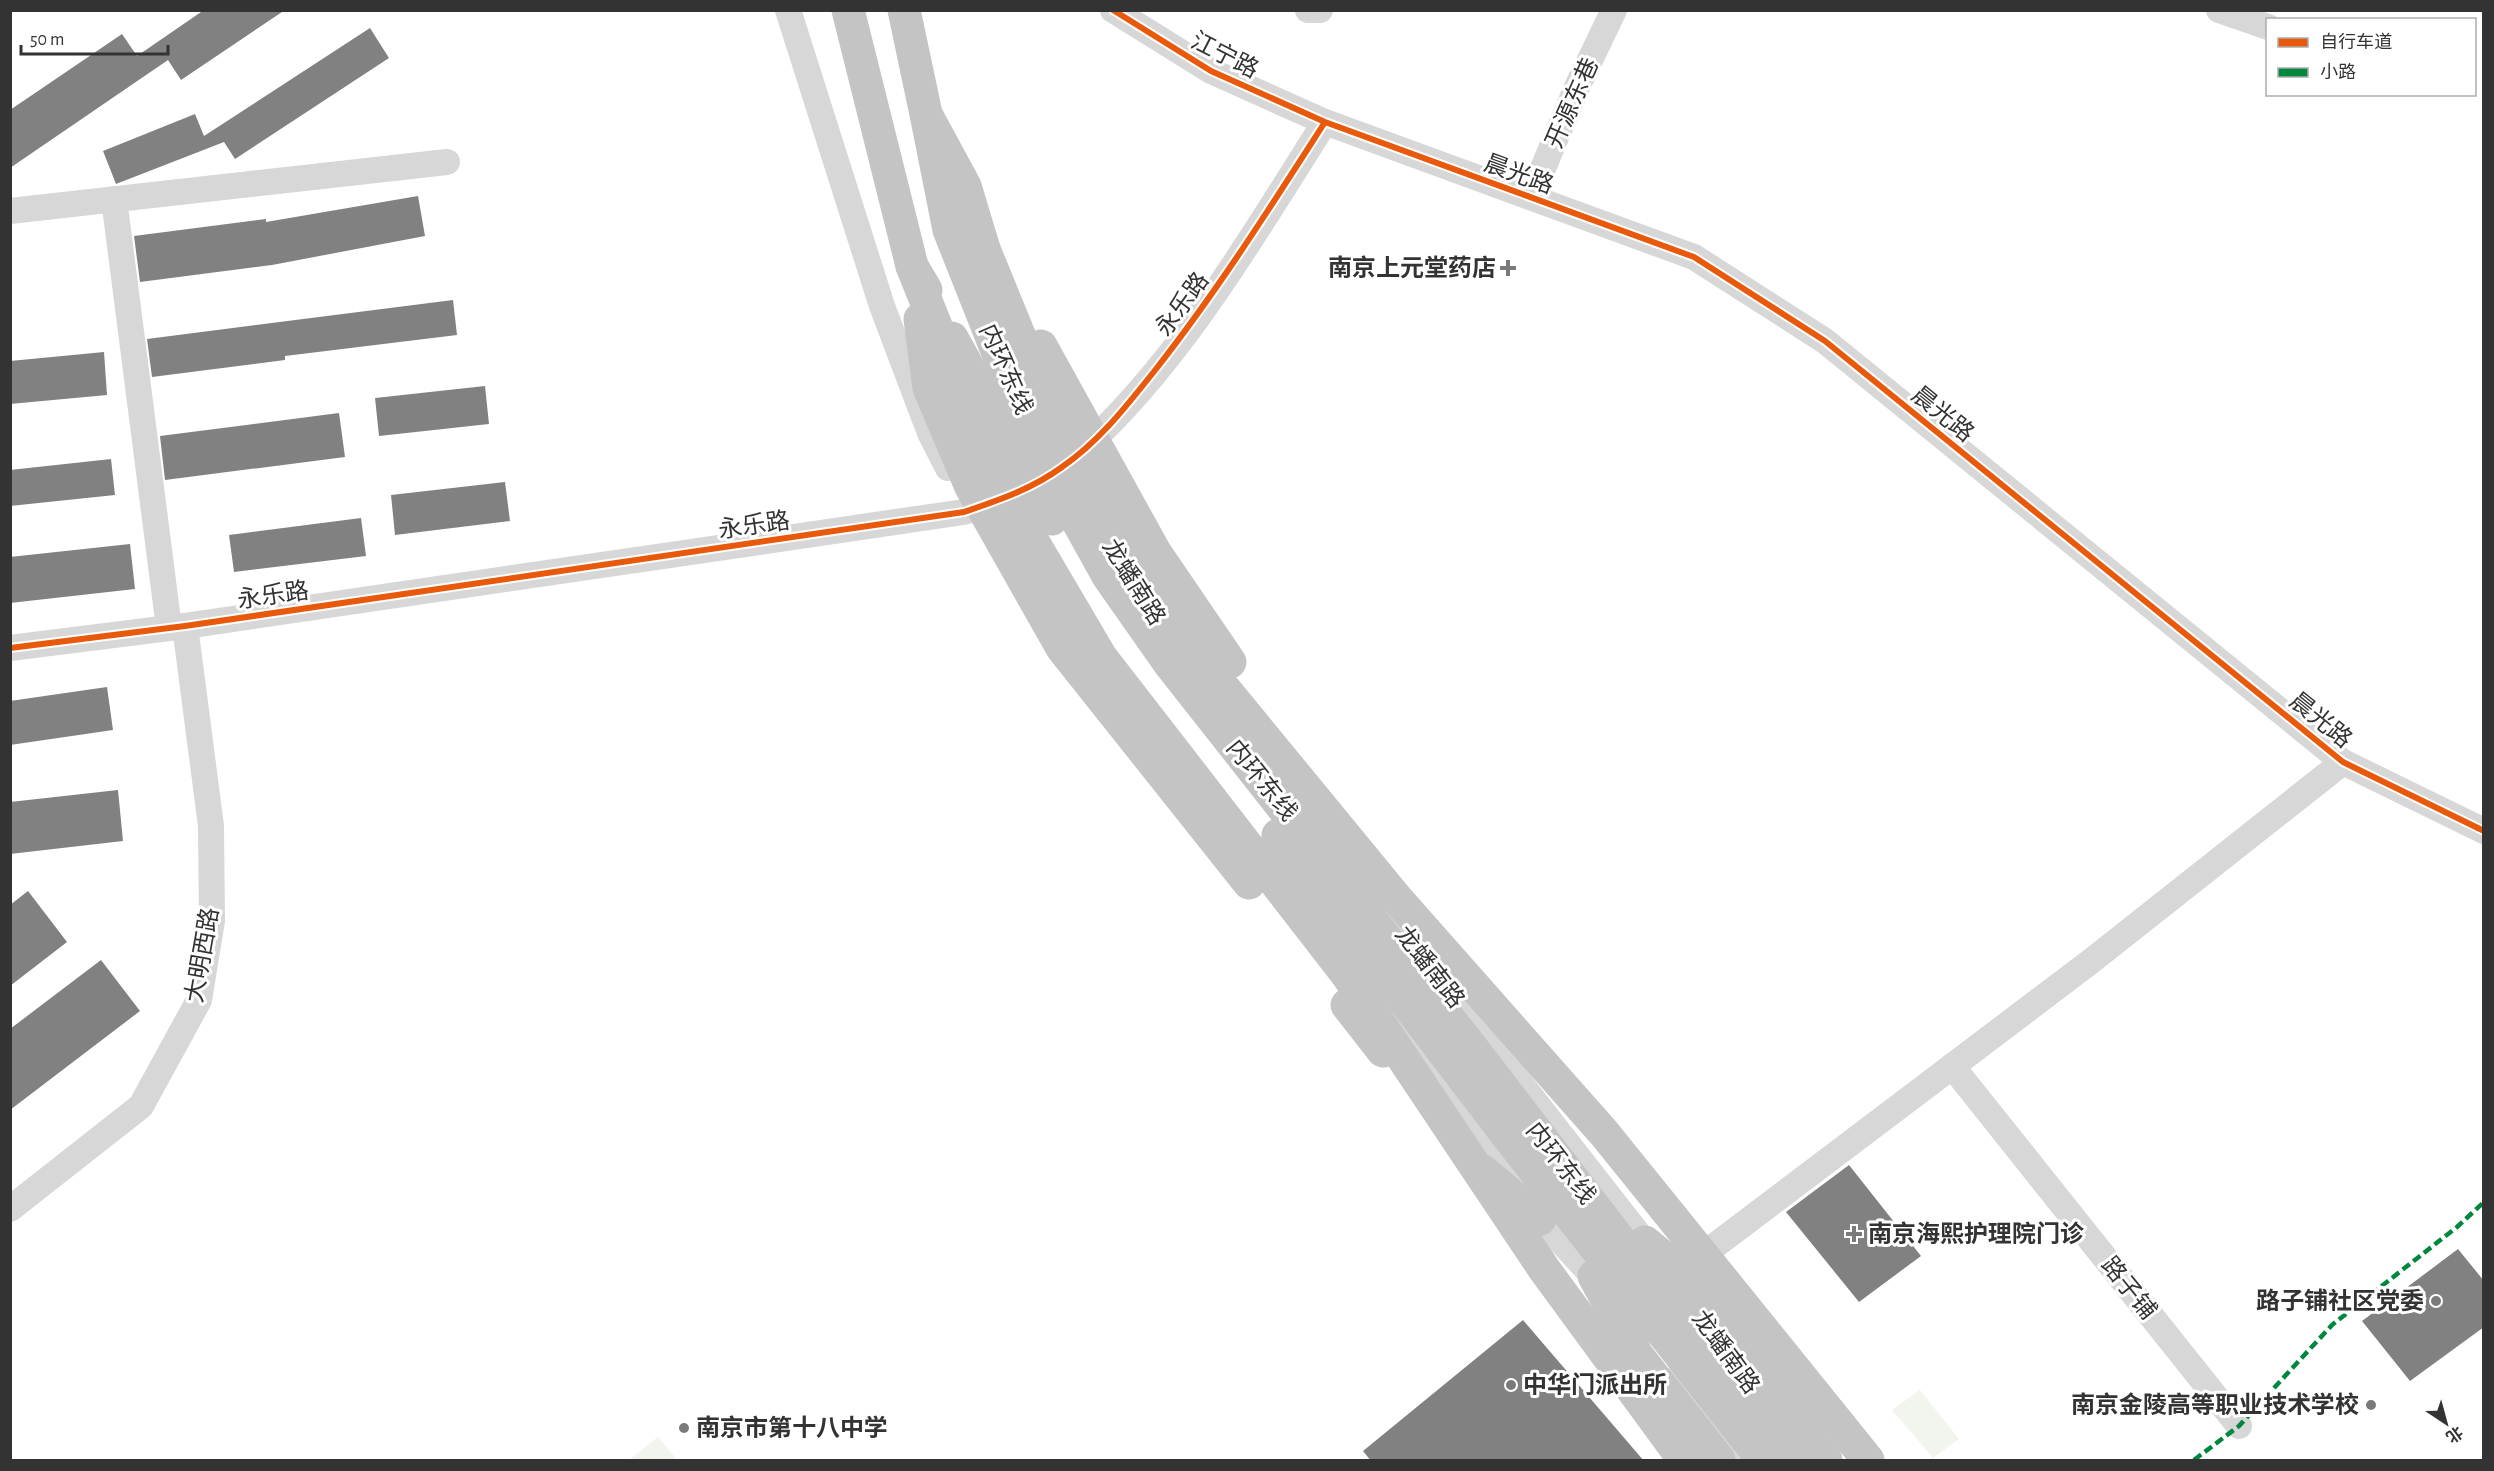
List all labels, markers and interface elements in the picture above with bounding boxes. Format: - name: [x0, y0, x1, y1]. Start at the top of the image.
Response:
- scale bar: [21, 18, 168, 56]
- legend: [2266, 18, 2476, 96]
- street label: 江宁路: [1187, 27, 1263, 83]
- text: 50 m: [30, 31, 64, 49]
- text: 自行车道: [2320, 32, 2392, 52]
- street label: 开源东巷: [1541, 54, 1603, 152]
- text: 小路: [2320, 62, 2356, 82]
- street label: 晨光路: [1481, 149, 1557, 199]
- place label: 南京上元堂药店: [1328, 255, 1496, 281]
- marker: 南京上元堂药店: [1501, 261, 1515, 275]
- street label: 永乐路: [1150, 267, 1214, 341]
- street label: 内环东线: [975, 320, 1037, 418]
- street label: 晨光路: [1907, 381, 1979, 447]
- street label: 永乐路: [717, 507, 791, 543]
- street label: 龙蟠南路: [1098, 534, 1170, 630]
- street label: 永乐路: [236, 577, 310, 613]
- street label: 晨光路: [2285, 687, 2357, 753]
- street label: 内环东线: [1222, 735, 1302, 825]
- street label: 大明西路: [181, 905, 223, 1005]
- street label: 龙蟠南路: [1390, 921, 1470, 1013]
- street label: 内环东线: [1521, 1117, 1601, 1209]
- place label: 南京海熙护理院门诊: [1868, 1221, 2084, 1247]
- marker: 南京海熙护理院门诊: [1845, 1225, 1863, 1243]
- street label: 路子铺: [2096, 1252, 2162, 1324]
- place label: 路子铺社区党委: [2256, 1288, 2424, 1314]
- marker: 路子铺社区党委: [2429, 1294, 2443, 1308]
- street label: 龙蟠南路: [1687, 1306, 1765, 1398]
- place label: 中华门派出所: [1523, 1372, 1667, 1398]
- marker: 中华门派出所: [1504, 1378, 1518, 1392]
- place label: 南京金陵高等职业技术学校: [2071, 1392, 2359, 1418]
- north arrow: [2416, 1393, 2476, 1453]
- marker: 南京金陵高等职业技术学校: [2364, 1398, 2378, 1412]
- place label: 南京市第十八中学: [696, 1415, 888, 1441]
- marker: 南京市第十八中学: [677, 1421, 691, 1435]
- text: 北: [2443, 1423, 2466, 1446]

